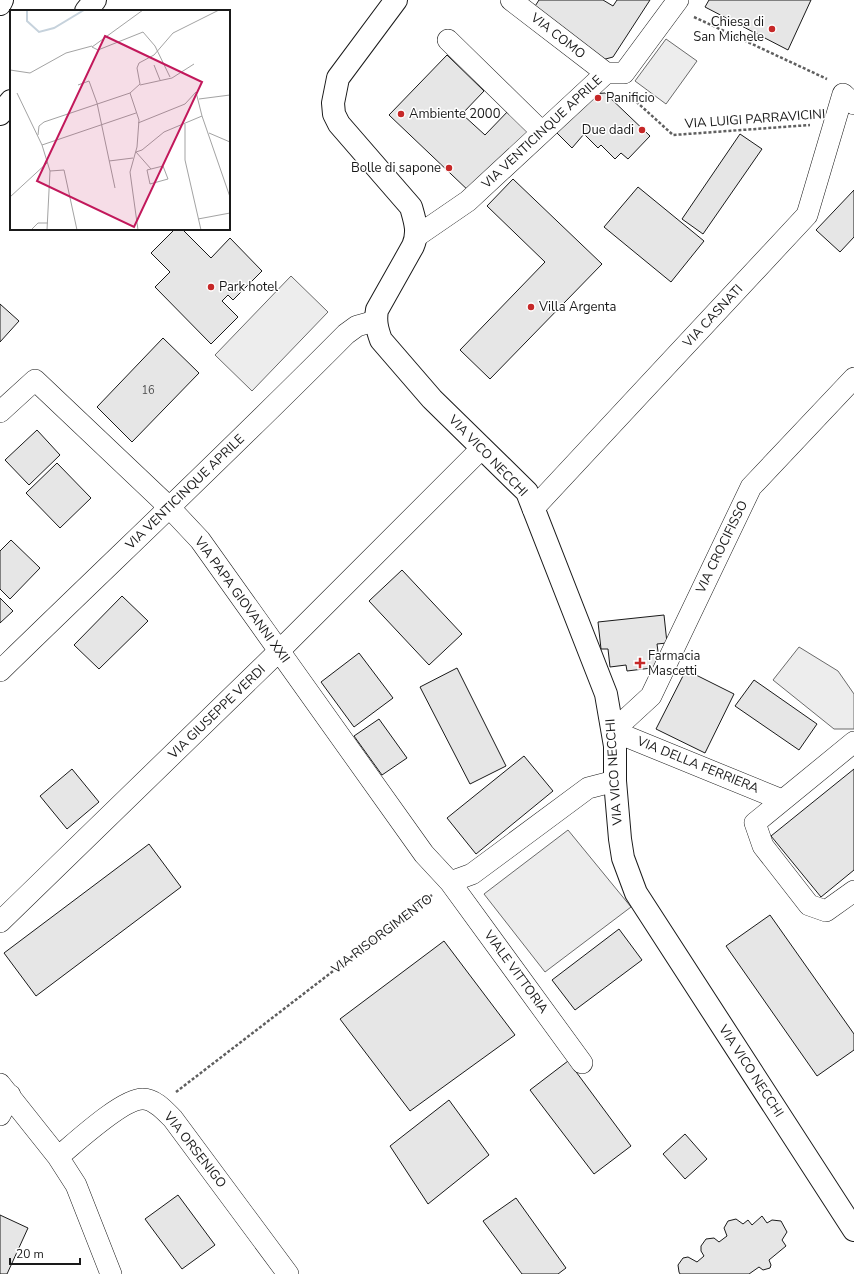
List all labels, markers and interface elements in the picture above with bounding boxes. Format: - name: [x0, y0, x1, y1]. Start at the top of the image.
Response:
- street label: VIA COMO: [526, 8, 589, 63]
- inset map: [10, 10, 230, 230]
- place label: Chiesa di San Michele: [693, 13, 764, 46]
- marker: Chiesa di San Michele: [767, 24, 777, 34]
- street label: VIA VENTICINQUE APRILE: [477, 71, 606, 193]
- place label: Panificio: [606, 89, 655, 107]
- marker: Panificio: [593, 93, 603, 103]
- place label: Ambiente 2000: [409, 105, 501, 123]
- street label: VIA LUIGI PARRAVICINI: [683, 105, 826, 133]
- marker: Ambiente 2000: [396, 109, 406, 119]
- place label: Due dadi: [582, 121, 634, 139]
- marker: Due dadi: [637, 125, 647, 135]
- place label: Bolle di sapone: [351, 159, 441, 177]
- marker: Bolle di sapone: [444, 163, 454, 173]
- place label: Park hotel: [219, 278, 278, 296]
- street label: VIA CASNATI: [678, 281, 747, 352]
- marker: Park hotel: [206, 282, 216, 292]
- place label: Villa Argenta: [538, 298, 616, 316]
- marker: Villa Argenta: [526, 302, 536, 312]
- house number: 16: [141, 383, 155, 398]
- street label: VIA VICO NECCHI: [444, 411, 532, 501]
- street label: VIA VENTICINQUE APRILE: [121, 430, 248, 554]
- street label: VIA CROCIFISSO: [691, 498, 752, 597]
- street label: VIA PAPA GIOVANNI XXII: [190, 533, 294, 667]
- place label: Farmacia Mascetti: [648, 647, 700, 680]
- marker: Farmacia Mascetti: [635, 658, 645, 668]
- street label: VIA GIUSEPPE VERDI: [164, 661, 269, 764]
- street label: VIA VICO NECCHI: [601, 718, 627, 827]
- street label: VIA DELLA FERRIERA: [633, 732, 762, 798]
- street label: VIA RISORGIMENTO: [327, 890, 436, 979]
- street label: VIALE VITTORIA: [479, 926, 553, 1018]
- street label: VIA VICO NECCHI: [714, 1020, 788, 1121]
- street label: VIA ORSENIGO: [159, 1108, 230, 1192]
- scale bar: [10, 1240, 80, 1266]
- text: 20 m: [16, 1246, 44, 1262]

